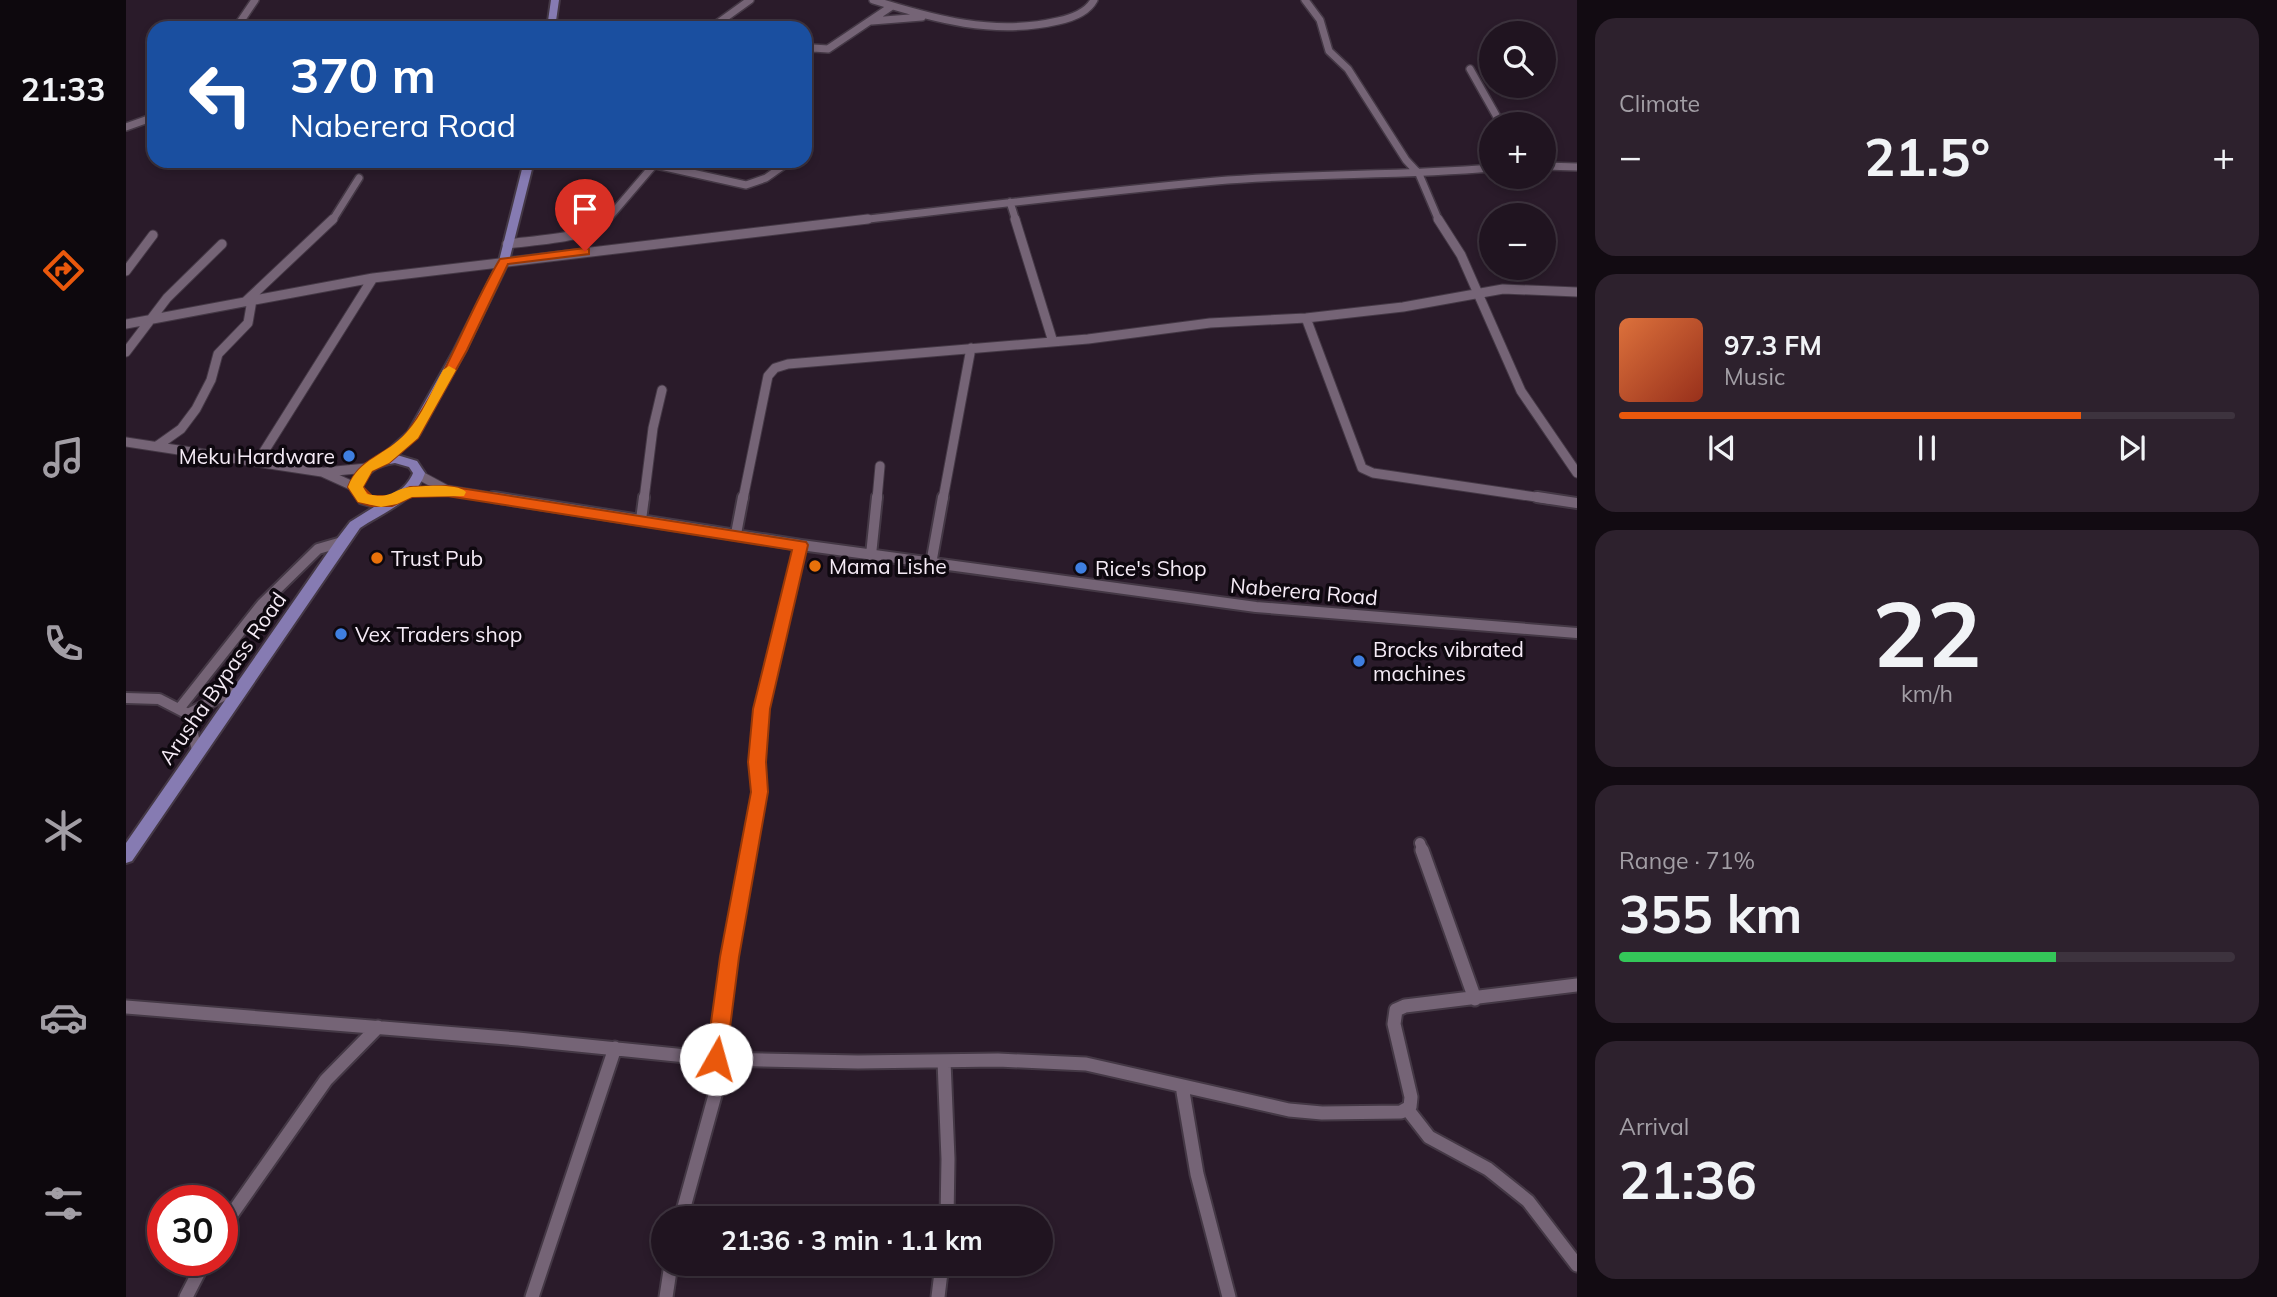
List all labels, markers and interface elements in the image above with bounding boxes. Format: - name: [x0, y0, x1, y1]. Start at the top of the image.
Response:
- map controls: [1479, 21, 1556, 280]
- button: search: [1479, 21, 1556, 98]
- text: 370 m: [290, 44, 436, 105]
- icon: left: [175, 49, 266, 140]
- text: 21:33: [21, 69, 105, 109]
- text: Climate: [1619, 89, 1700, 118]
- text: Naberera Road: [290, 105, 516, 145]
- button: +: [1479, 112, 1556, 189]
- text: 21.5°: [1864, 124, 1990, 189]
- text: −: [1619, 132, 1642, 180]
- text: +: [2212, 132, 2235, 180]
- pin: [555, 179, 615, 251]
- icon: arrive: [566, 190, 604, 228]
- button: −: [1479, 203, 1556, 280]
- icon: directions: [39, 246, 88, 295]
- text: 97.3 FM: [1724, 329, 1822, 362]
- text: Music: [1724, 362, 1785, 391]
- icon: previous: [1703, 429, 1741, 467]
- icon: pause: [1908, 429, 1946, 467]
- icon: next: [2113, 429, 2151, 467]
- icon: music: [39, 433, 88, 482]
- place label: Meku Hardware: [179, 443, 335, 469]
- marker: Meku Hardware: [341, 448, 357, 464]
- place label: Trust Pub: [391, 545, 483, 571]
- marker: Trust Pub: [369, 550, 385, 566]
- place label: Mama Lishe: [829, 553, 947, 579]
- place label: Rice's Shop: [1095, 555, 1207, 581]
- marker: Mama Lishe: [807, 558, 823, 574]
- marker: Rice's Shop: [1073, 560, 1089, 576]
- street label: Naberera Road: [1229, 572, 1379, 610]
- text: 22: [1872, 576, 1982, 690]
- street label: Arusha Bypass Road: [153, 587, 291, 769]
- icon: phone: [39, 619, 88, 668]
- place label: Vex Traders shop: [355, 621, 522, 647]
- marker: Vex Traders shop: [333, 626, 349, 642]
- place label: Brocks vibrated machines: [1373, 636, 1524, 686]
- marker: Brocks vibrated machines: [1351, 653, 1367, 669]
- text: km/h: [1901, 679, 1953, 708]
- icon: climate: [39, 806, 88, 855]
- text: Range · 71%: [1619, 846, 1755, 875]
- text: 355 km: [1619, 881, 1802, 946]
- icon: car: [39, 993, 88, 1042]
- position arrow: [679, 1022, 753, 1096]
- text: Arrival: [1619, 1112, 1689, 1141]
- text: 21:36: [1619, 1147, 1757, 1212]
- icon: filters: [39, 1179, 88, 1228]
- speed limit sign: 30: [147, 1185, 238, 1276]
- text: 21:36 · 3 min · 1.1 km: [721, 1224, 983, 1257]

